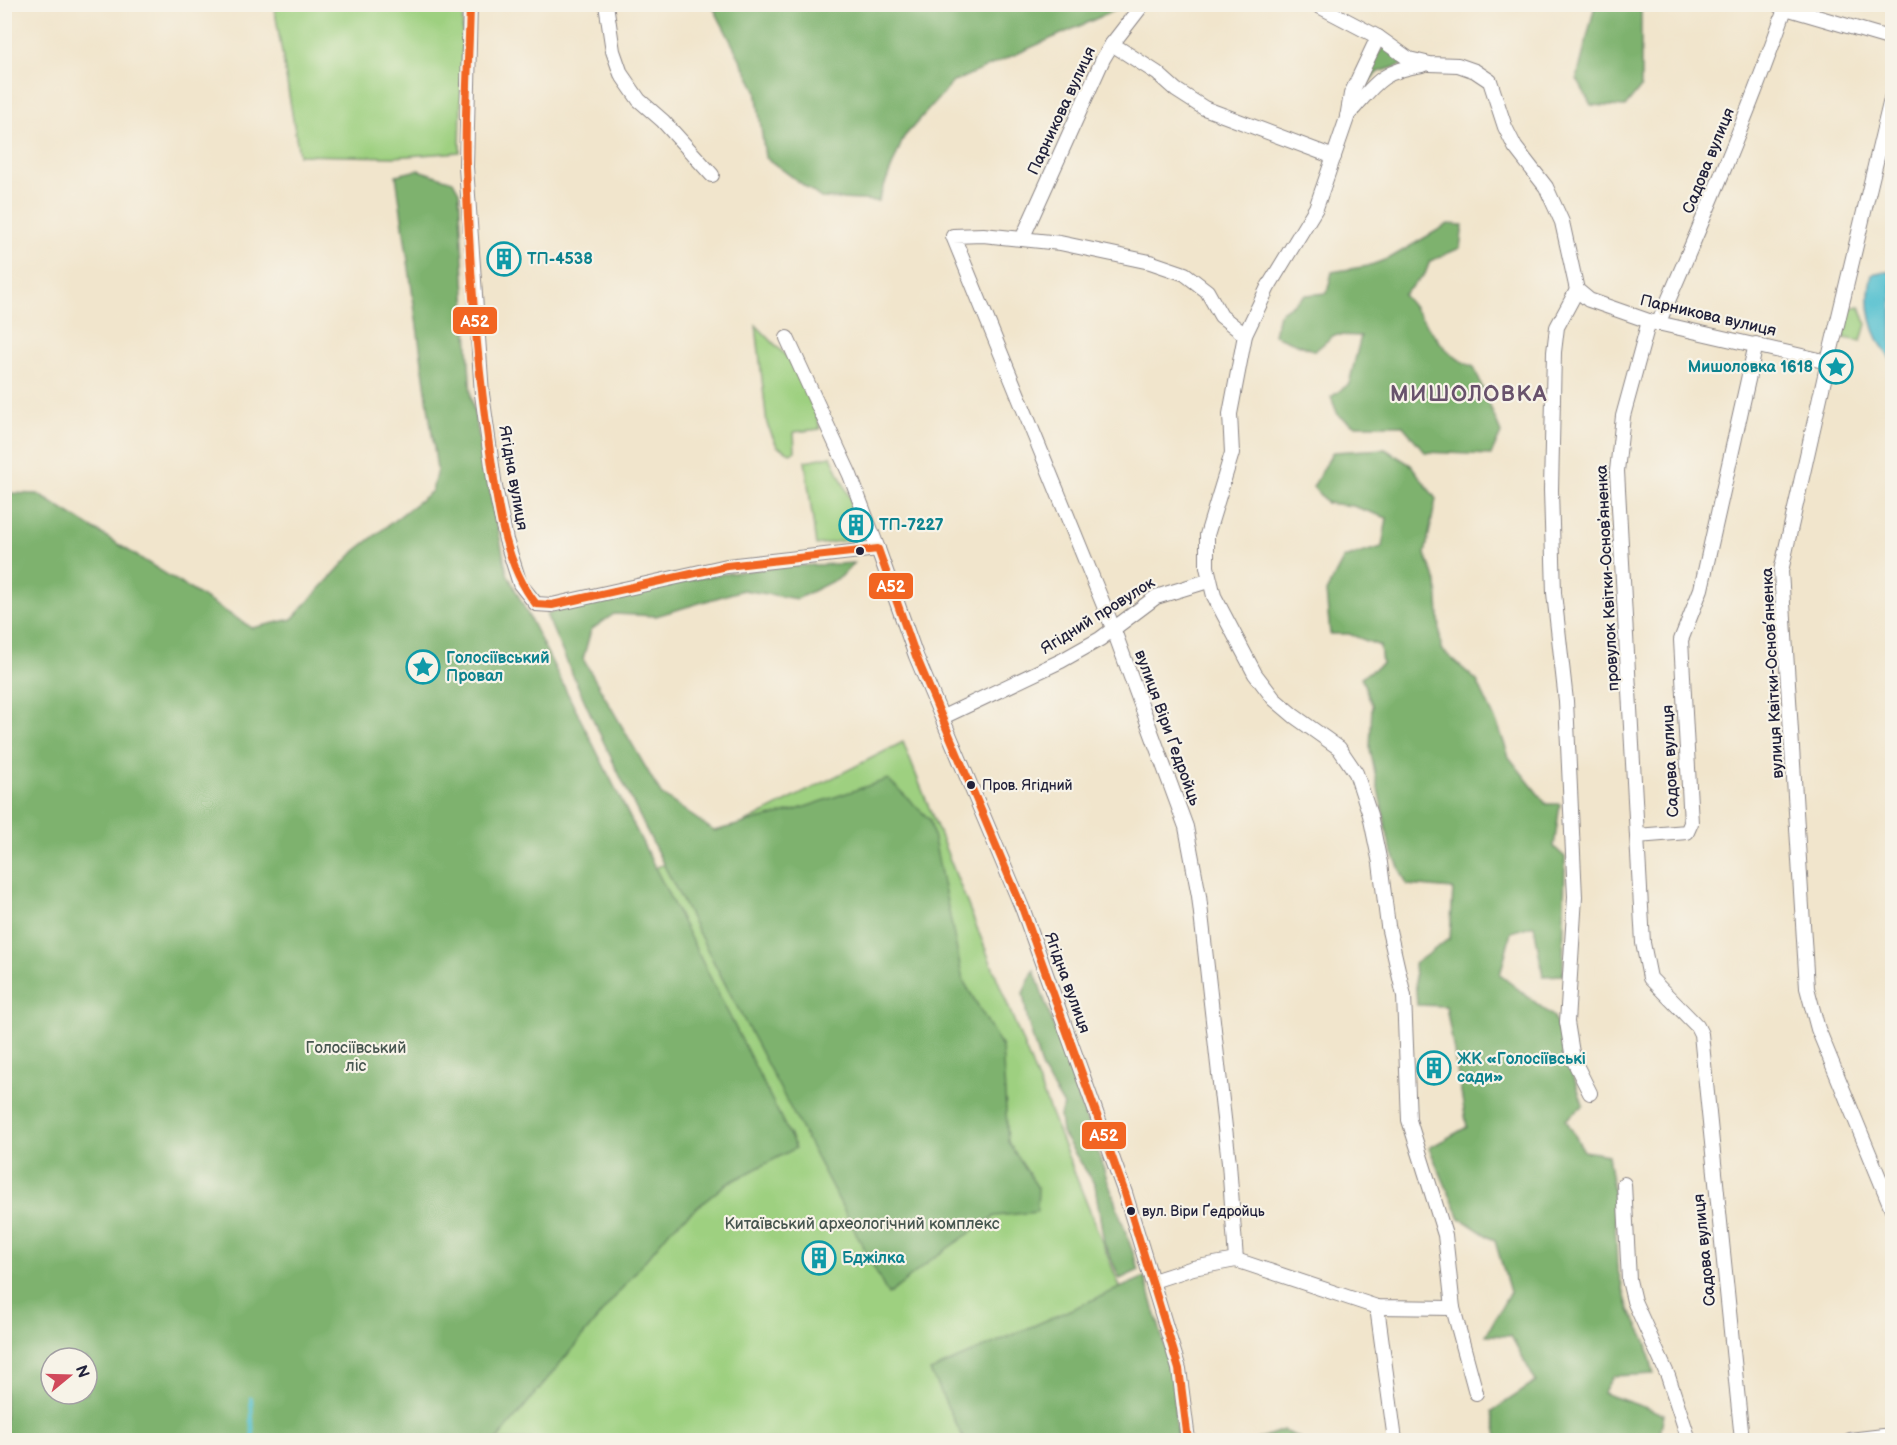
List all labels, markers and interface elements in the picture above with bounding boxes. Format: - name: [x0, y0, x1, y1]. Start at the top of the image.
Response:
- street label: Парникова вулиця: [1024, 44, 1100, 178]
- street label: Садова вулиця: [1679, 105, 1739, 217]
- building icon: ТП-4538: [486, 241, 522, 277]
- place label: ТП-4538: [527, 250, 593, 269]
- street label: Парникова вулиця: [1638, 291, 1778, 341]
- line badge: А52: [452, 306, 498, 335]
- text: А52: [460, 313, 490, 332]
- place icon: Мишоловка 1618: [1818, 349, 1854, 385]
- place label: Мишоловка 1618: [1688, 358, 1813, 377]
- district label: МИШОЛОВКА: [1390, 381, 1548, 408]
- street label: Ягідна вулиця: [494, 424, 532, 532]
- street label: провулок Квітки-Основʼяненка: [1593, 464, 1623, 692]
- building icon: ТП-7227: [838, 507, 874, 543]
- place label: ТП-7227: [879, 516, 944, 535]
- unlabelled marker: [854, 545, 866, 557]
- street label: вулиця Квітки-Основ’яненка: [1758, 566, 1788, 779]
- line badge: А52: [868, 572, 914, 600]
- street label: Ягідний провулок: [1037, 573, 1159, 659]
- text: А52: [876, 578, 906, 597]
- street label: вулиця Віри Ґедройць: [1130, 647, 1205, 809]
- place icon: Голосіївський Провал: [405, 649, 441, 685]
- place label: Голосіївський Провал: [446, 649, 549, 686]
- street label: Садова вулиця: [1659, 704, 1683, 818]
- place label: Пров. Ягідний: [982, 777, 1073, 794]
- marker: Пров. Ягідний: [965, 779, 977, 791]
- street label: Ягідна вулиця: [1040, 930, 1094, 1036]
- park label: Голосіївський ліс: [306, 1039, 406, 1076]
- building icon: ЖК «Голосіївські сади»: [1416, 1050, 1452, 1086]
- place label: ЖК «Голосіївські сади»: [1457, 1050, 1586, 1087]
- line badge: А52: [1081, 1121, 1127, 1150]
- text: А52: [1089, 1127, 1119, 1146]
- street label: Садова вулиця: [1690, 1193, 1720, 1307]
- place label: вул. Віри Ґедройць: [1142, 1203, 1265, 1220]
- marker: вул. Віри Ґедройць: [1125, 1205, 1137, 1217]
- park label: Китаївський археологічний комплекс: [724, 1215, 1000, 1234]
- building icon: Бджілка: [801, 1240, 837, 1276]
- place label: Бджілка: [842, 1249, 906, 1268]
- north arrow: [39, 1346, 99, 1406]
- text: N: [71, 1363, 93, 1380]

